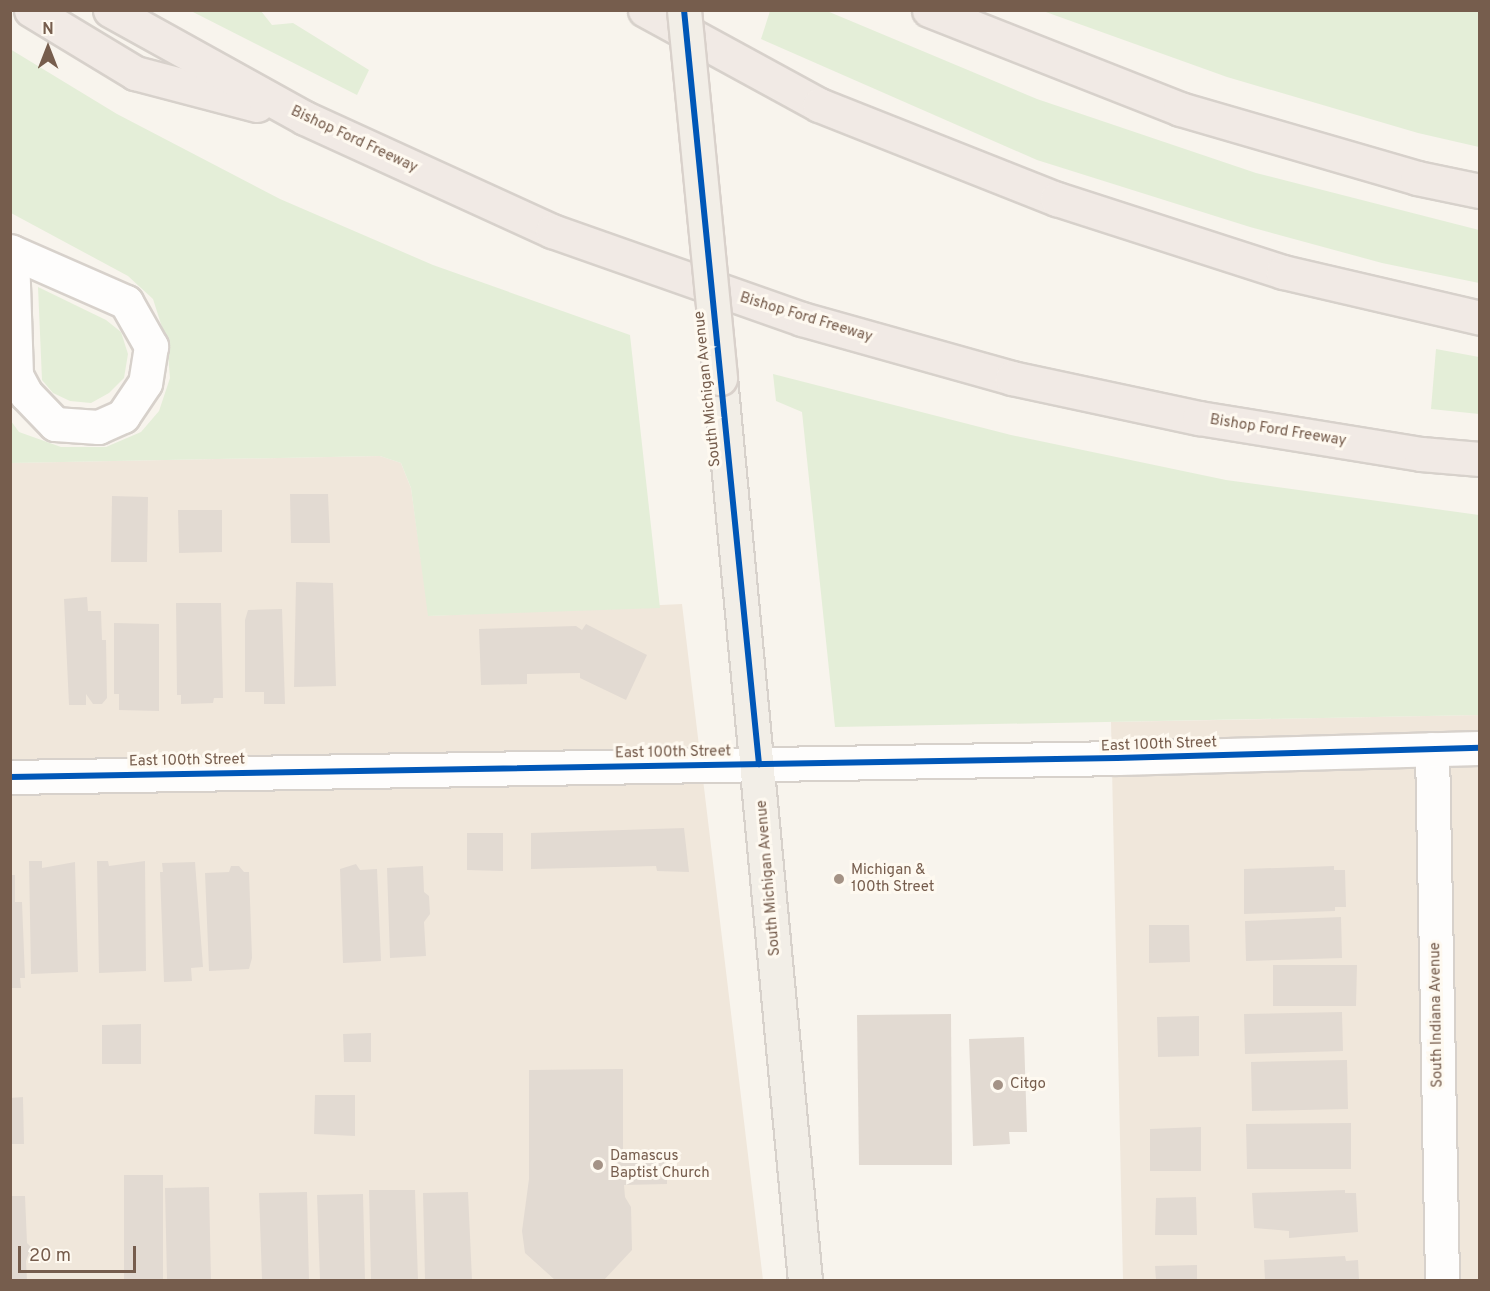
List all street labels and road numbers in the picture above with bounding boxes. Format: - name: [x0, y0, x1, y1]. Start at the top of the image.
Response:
- street label: Bishop Ford Freeway: [288, 103, 420, 177]
- street label: Bishop Ford Freeway: [737, 289, 875, 347]
- street label: South Michigan Avenue: [691, 310, 725, 468]
- street label: Bishop Ford Freeway: [1208, 411, 1348, 451]
- street label: East 100th Street: [1101, 734, 1217, 756]
- street label: East 100th Street: [615, 743, 731, 763]
- street label: East 100th Street: [129, 751, 245, 771]
- street label: South Michigan Avenue: [753, 799, 785, 957]
- street label: South Indiana Avenue: [1427, 942, 1447, 1088]

